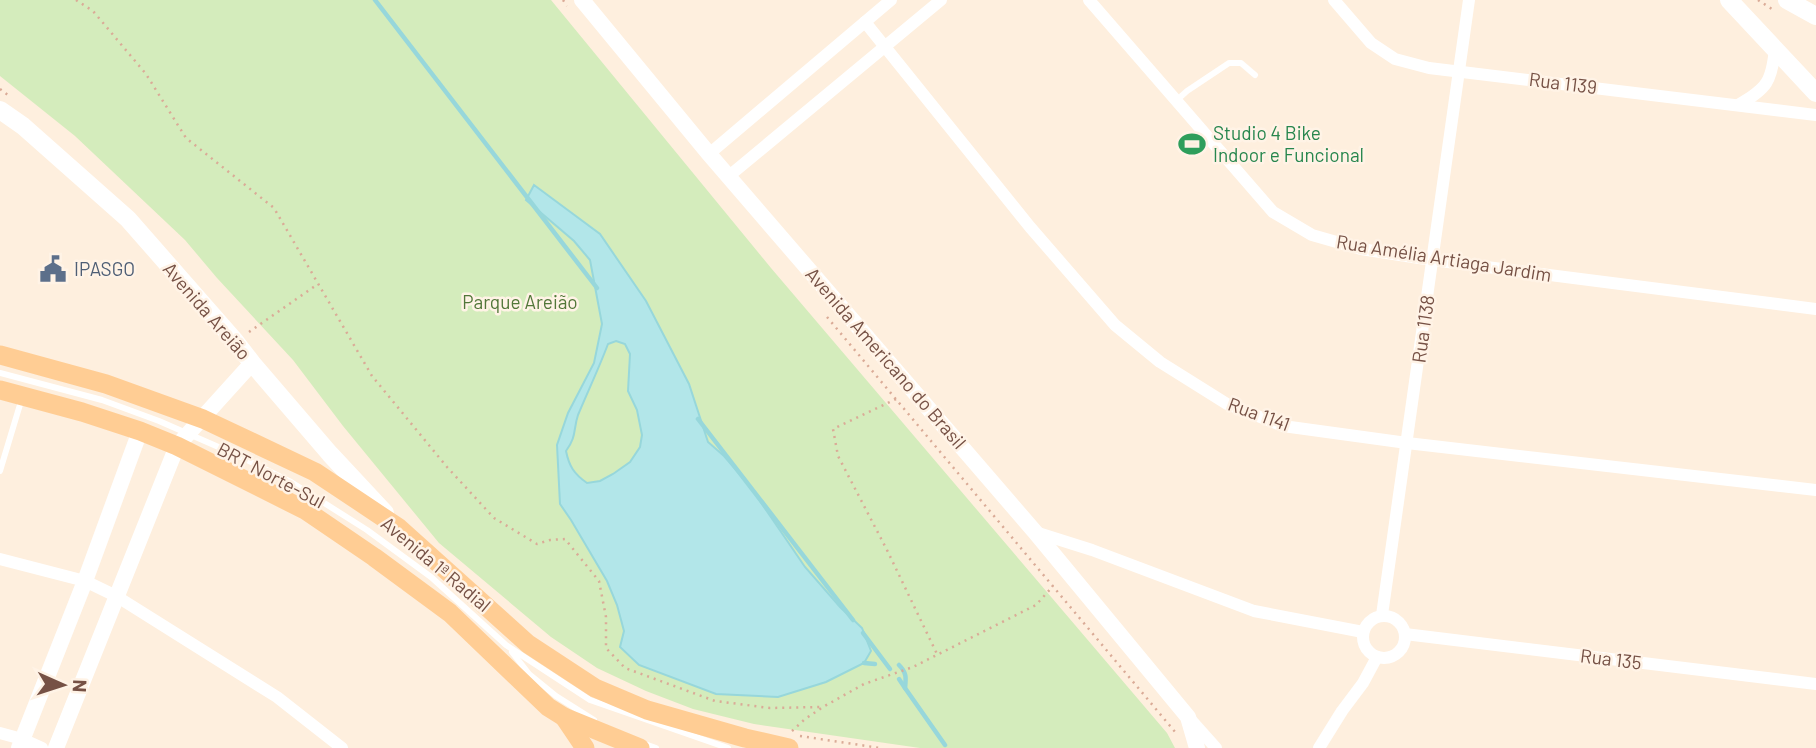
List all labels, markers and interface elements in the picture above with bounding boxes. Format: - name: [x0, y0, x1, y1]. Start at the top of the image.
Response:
- street label: Rua 1139: [1528, 67, 1598, 98]
- place label: Studio 4 Bike Indoor e Funcional: [1213, 121, 1364, 166]
- sports icon: Studio 4 Bike Indoor e Funcional: [1177, 129, 1207, 159]
- street label: Rua Amélia Artiaga Jardim: [1335, 229, 1553, 286]
- public building icon: IPASGO: [38, 254, 68, 284]
- place label: IPASGO: [74, 257, 135, 280]
- street label: Avenida Areião: [159, 257, 256, 364]
- street label: Avenida Americano do Brasil: [801, 262, 972, 453]
- park label: Parque Areião: [462, 290, 578, 313]
- street label: Rua 1138: [1406, 293, 1439, 364]
- street label: Rua 1141: [1225, 392, 1293, 435]
- street label: BRT Norte-Sul: [214, 437, 329, 513]
- street label: Avenida 1ª Radial: [377, 511, 496, 616]
- street label: Rua 135: [1579, 643, 1643, 674]
- north arrow: [28, 650, 98, 720]
- text: N: [69, 679, 92, 693]

